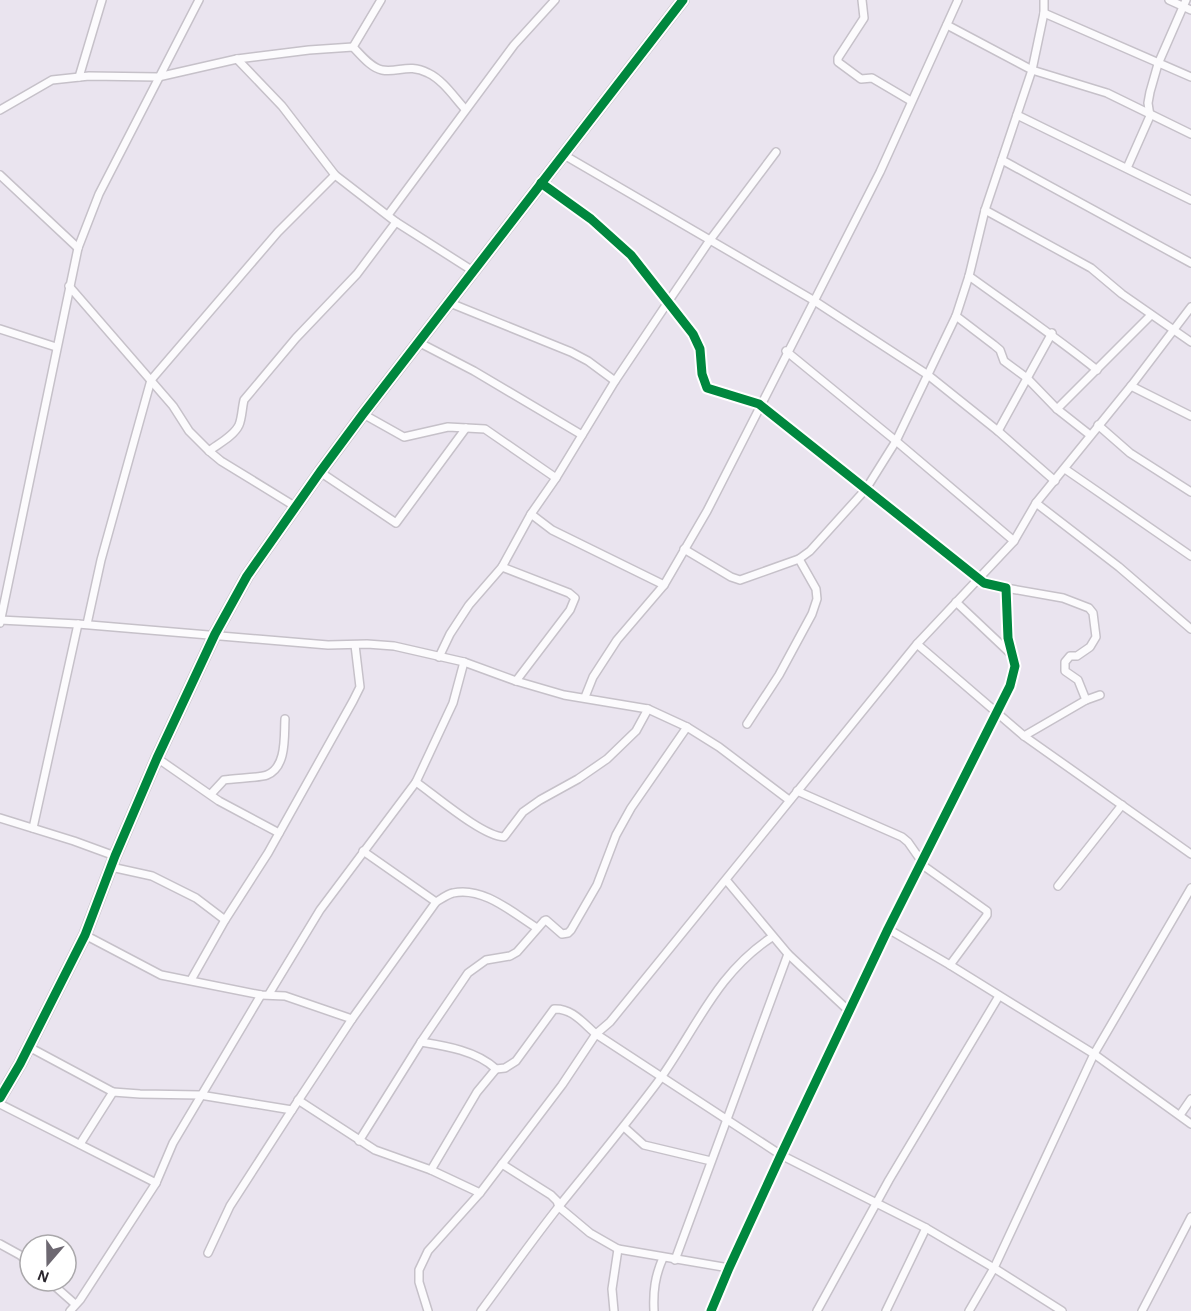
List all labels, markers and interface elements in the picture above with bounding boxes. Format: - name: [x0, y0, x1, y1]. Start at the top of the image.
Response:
- north arrow: [18, 1233, 78, 1293]
- text: N: [35, 1267, 51, 1286]

